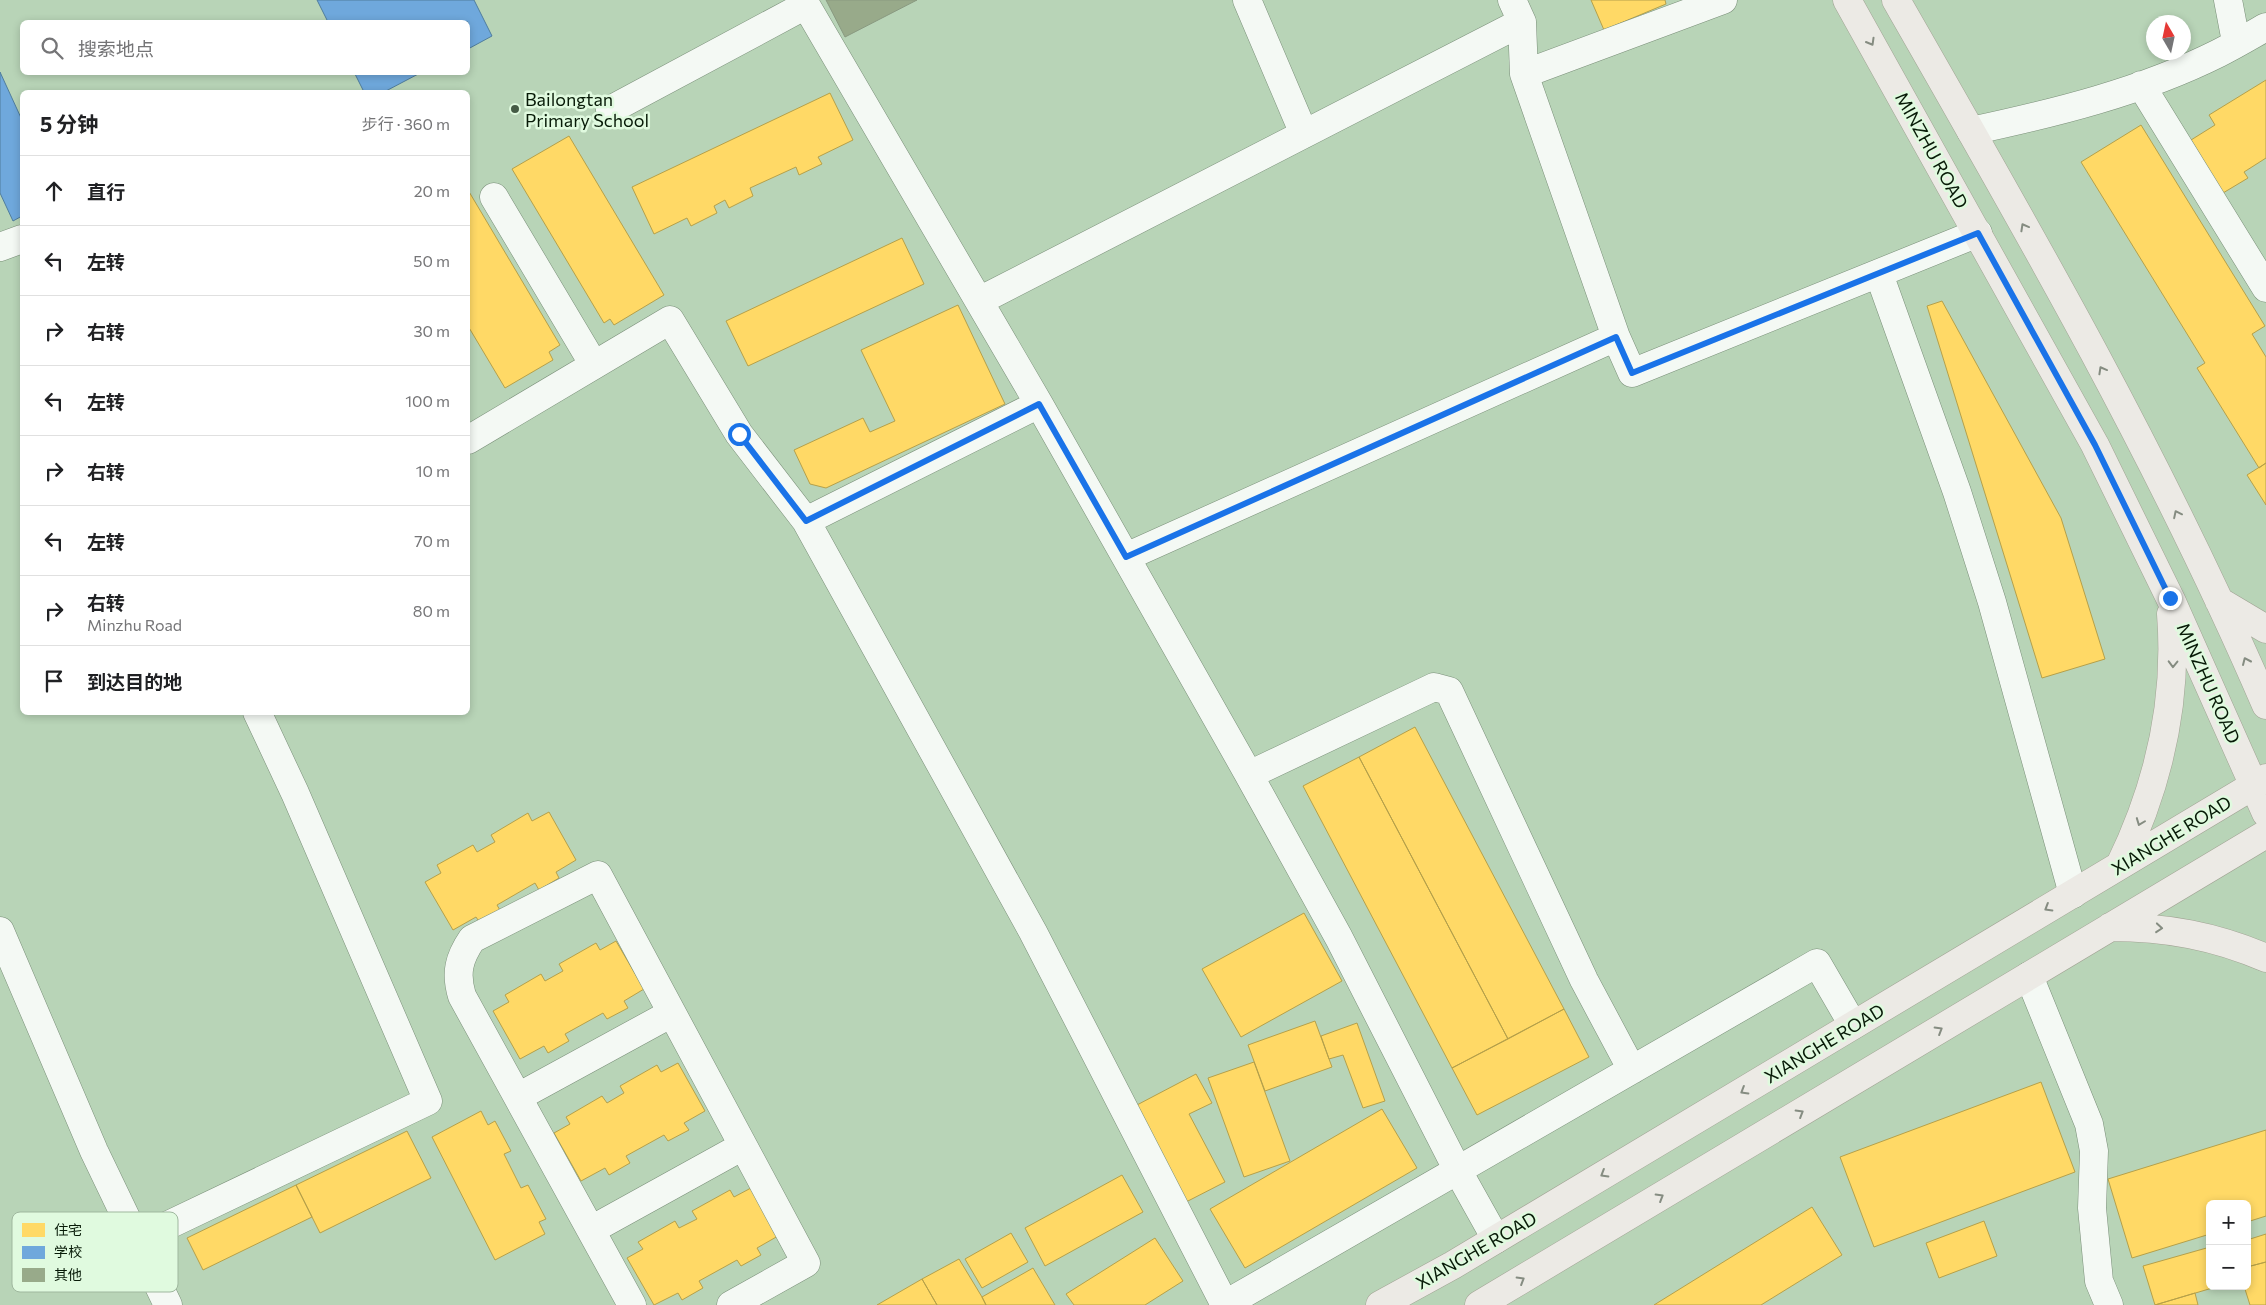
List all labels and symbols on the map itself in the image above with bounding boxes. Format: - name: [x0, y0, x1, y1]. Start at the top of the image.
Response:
- north arrow: [2146, 15, 2191, 60]
- one-way arrow: [1865, 37, 1875, 46]
- place label: Bailongtan Primary School: [525, 88, 649, 131]
- street label: MINZHU ROAD: [1891, 88, 1973, 212]
- marker: Bailongtan Primary School: [509, 103, 521, 115]
- one-way arrow: [2020, 224, 2030, 233]
- one-way arrow: [2098, 366, 2108, 375]
- route start: [728, 423, 751, 446]
- one-way arrow: [2172, 510, 2183, 519]
- route end: [2159, 587, 2182, 610]
- street label: MINZHU ROAD: [2173, 619, 2245, 747]
- one-way arrow: [2242, 657, 2252, 666]
- one-way arrow: [2168, 660, 2178, 668]
- street label: XIANGHE ROAD: [2107, 791, 2235, 879]
- one-way arrow: [2136, 817, 2146, 826]
- one-way arrow: [2045, 902, 2054, 912]
- one-way arrow: [2155, 923, 2163, 934]
- street label: XIANGHE ROAD: [1760, 999, 1888, 1087]
- one-way arrow: [1934, 1026, 1943, 1036]
- one-way arrow: [1740, 1084, 1749, 1094]
- one-way arrow: [1794, 1110, 1803, 1120]
- one-way arrow: [1601, 1168, 1610, 1178]
- one-way arrow: [1655, 1193, 1664, 1203]
- street label: XIANGHE ROAD: [1412, 1207, 1540, 1293]
- legend: [12, 1212, 178, 1292]
- text: 住宅: [54, 1221, 82, 1238]
- text: 学校: [54, 1243, 82, 1260]
- text: 其他: [54, 1266, 82, 1283]
- one-way arrow: [1515, 1276, 1524, 1286]

